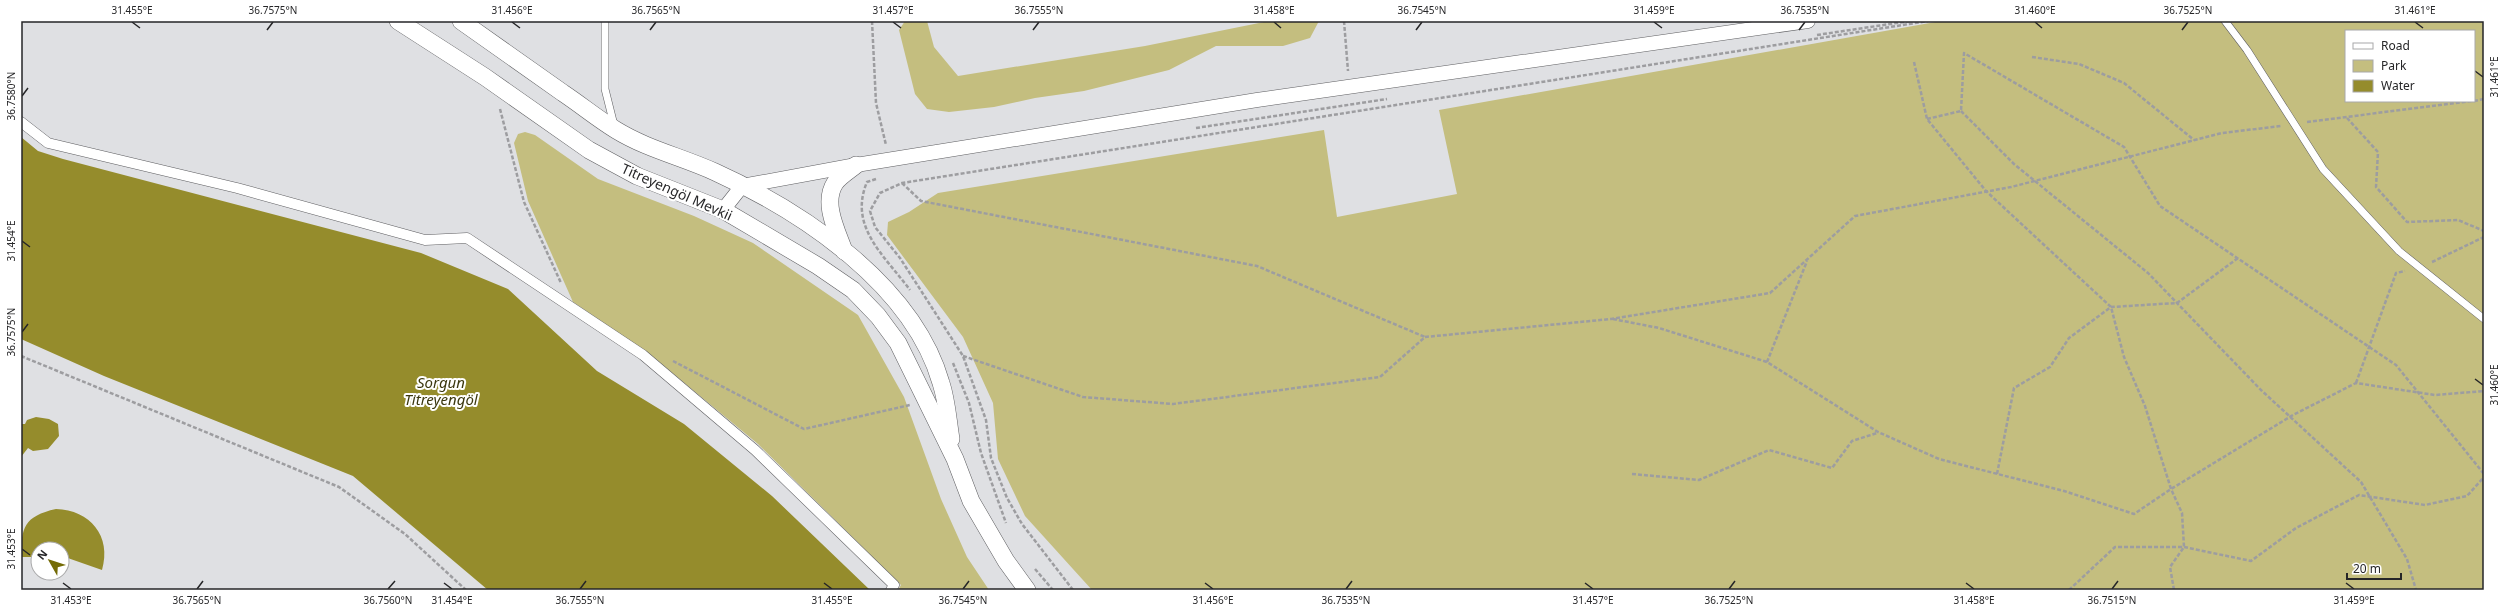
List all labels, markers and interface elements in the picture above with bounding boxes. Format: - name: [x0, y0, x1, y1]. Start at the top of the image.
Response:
- text: 31.455°E: [111, 3, 153, 17]
- text: 36.7575°N: [249, 3, 297, 17]
- text: 31.456°E: [491, 3, 533, 17]
- text: 36.7565°N: [632, 3, 680, 17]
- text: 31.457°E: [872, 3, 914, 17]
- text: 36.7555°N: [1015, 3, 1063, 17]
- text: 31.458°E: [1253, 3, 1295, 17]
- text: 36.7545°N: [1398, 3, 1446, 17]
- text: 31.459°E: [1633, 3, 1675, 17]
- text: 36.7535°N: [1781, 3, 1829, 17]
- text: 31.460°E: [2014, 3, 2056, 17]
- text: 36.7525°N: [2164, 3, 2212, 17]
- text: 31.461°E: [2394, 3, 2436, 17]
- legend: [2345, 30, 2475, 102]
- text: Road: [2381, 37, 2410, 54]
- text: 31.461°E: [2487, 56, 2501, 98]
- text: Park: [2381, 57, 2407, 74]
- text: 36.7580°N: [4, 72, 18, 120]
- text: Water: [2381, 77, 2415, 94]
- street label: Titreyengöl Mevkii: [619, 159, 736, 225]
- text: 31.454°E: [4, 220, 18, 262]
- text: 36.7575°N: [4, 308, 18, 356]
- text: 31.460°E: [2487, 364, 2501, 406]
- water label: Sorgun Titreyengöl: [404, 372, 479, 409]
- text: 31.453°E: [4, 528, 18, 570]
- north arrow: [30, 541, 70, 581]
- text: N: [33, 546, 50, 563]
- scale bar: [2347, 555, 2401, 581]
- text: 20 m: [2353, 560, 2381, 577]
- text: 31.453°E: [50, 593, 92, 607]
- text: 36.7565°N: [173, 593, 221, 607]
- text: 36.7560°N: [364, 593, 412, 607]
- text: 31.454°E: [431, 593, 473, 607]
- text: 36.7555°N: [556, 593, 604, 607]
- text: 31.455°E: [811, 593, 853, 607]
- text: 36.7545°N: [939, 593, 987, 607]
- text: 31.456°E: [1192, 593, 1234, 607]
- text: 36.7535°N: [1322, 593, 1370, 607]
- text: 31.457°E: [1572, 593, 1614, 607]
- text: 36.7525°N: [1705, 593, 1753, 607]
- text: 31.458°E: [1953, 593, 1995, 607]
- text: 36.7515°N: [2088, 593, 2136, 607]
- text: 31.459°E: [2333, 593, 2375, 607]

